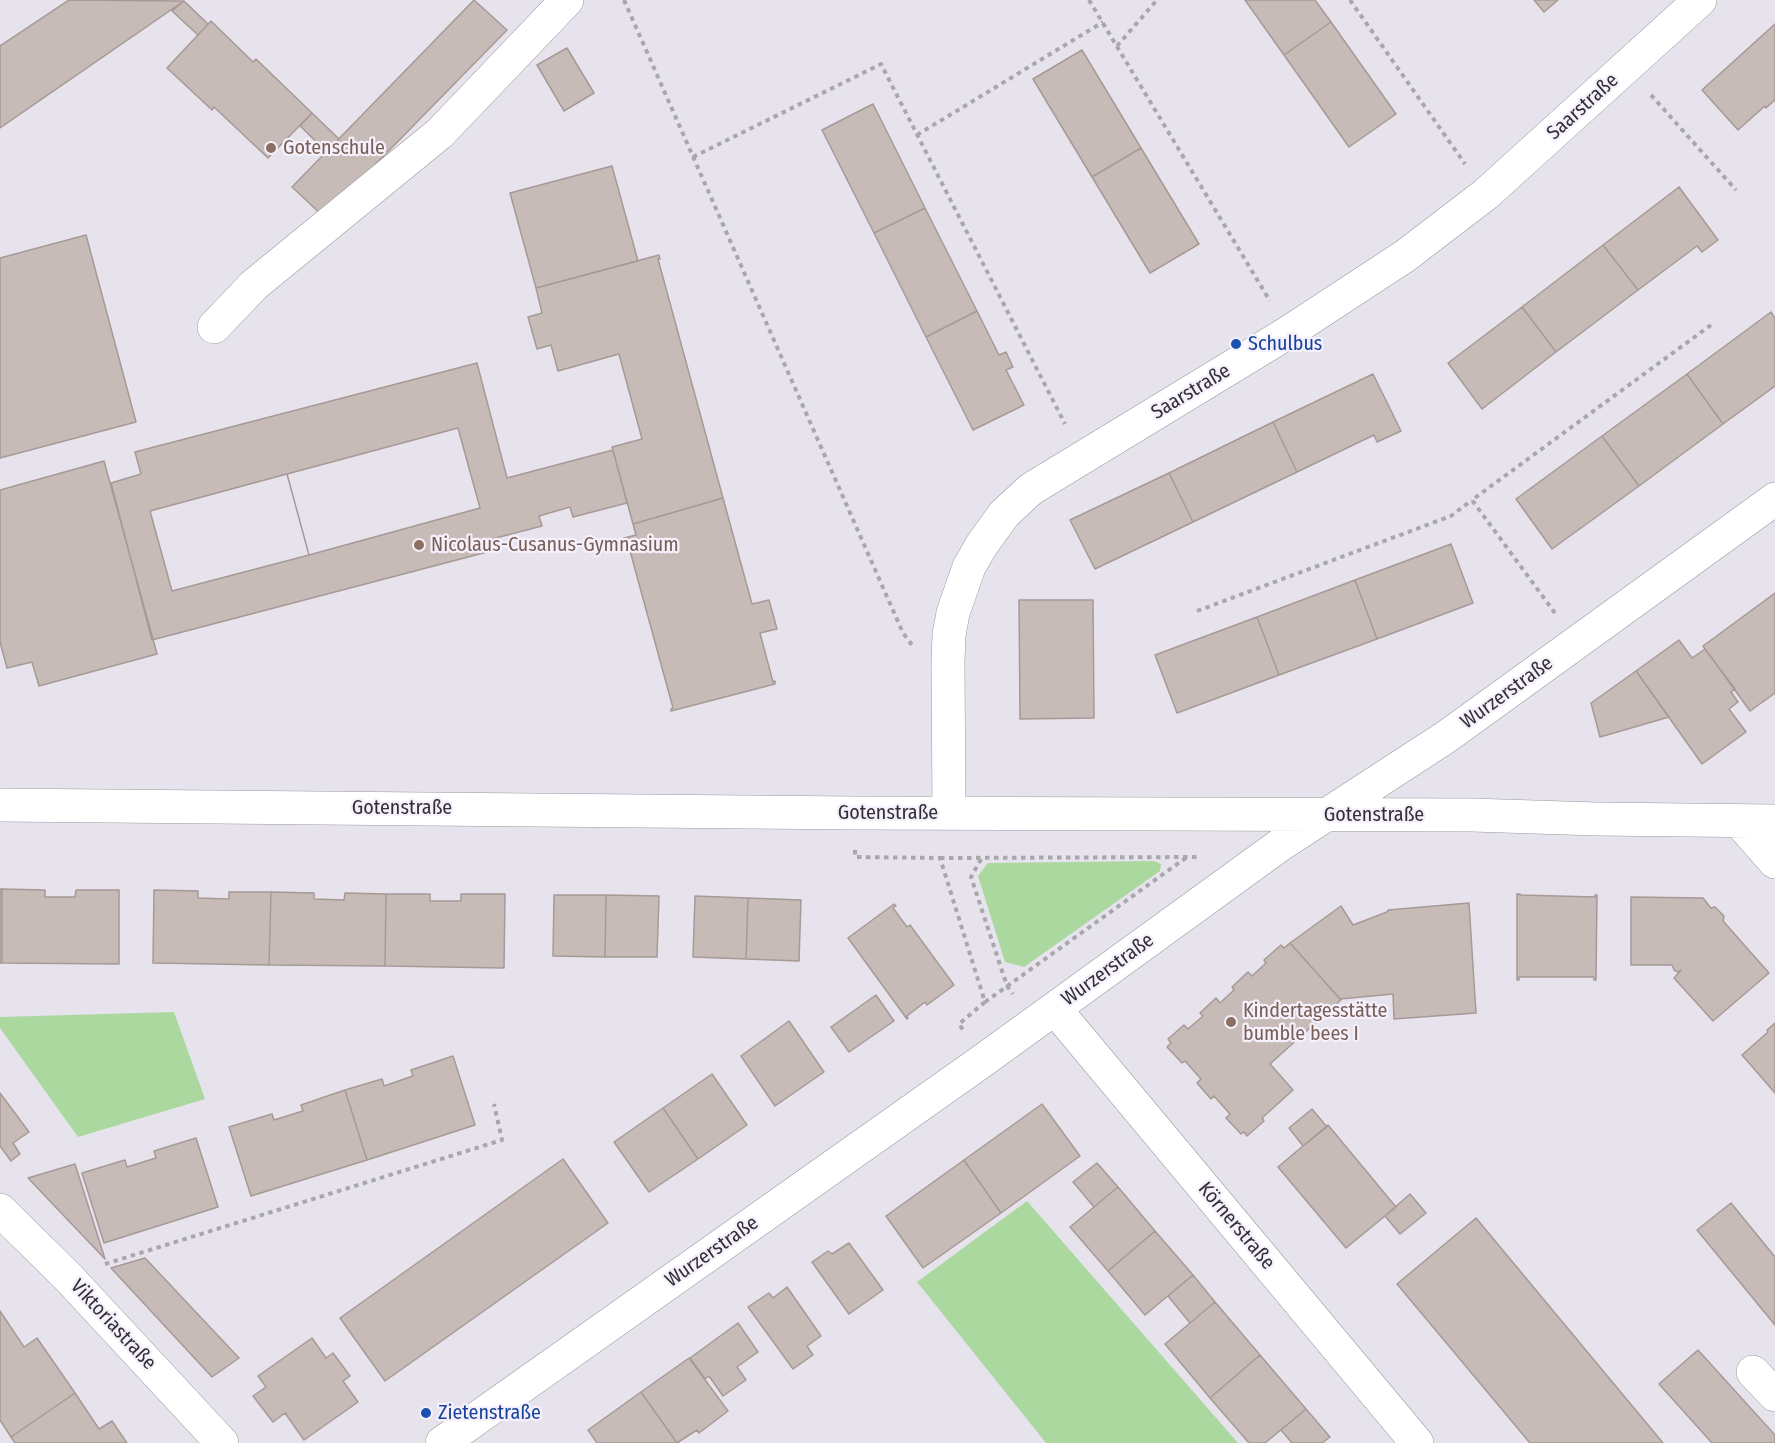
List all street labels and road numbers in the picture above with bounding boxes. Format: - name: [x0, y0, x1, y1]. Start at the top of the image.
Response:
- street label: Saarstraße: [1542, 69, 1624, 145]
- street label: Saarstraße: [1147, 359, 1235, 425]
- street label: Wurzerstraße: [1456, 651, 1558, 735]
- street label: Gotenstraße: [352, 796, 452, 820]
- street label: Gotenstraße: [838, 801, 938, 825]
- street label: Gotenstraße: [1324, 803, 1424, 827]
- street label: Wurzerstraße: [1057, 928, 1159, 1012]
- street label: Körnerstraße: [1193, 1177, 1279, 1275]
- street label: Wurzerstraße: [661, 1211, 763, 1293]
- street label: Viktoriastraße: [65, 1275, 161, 1375]

